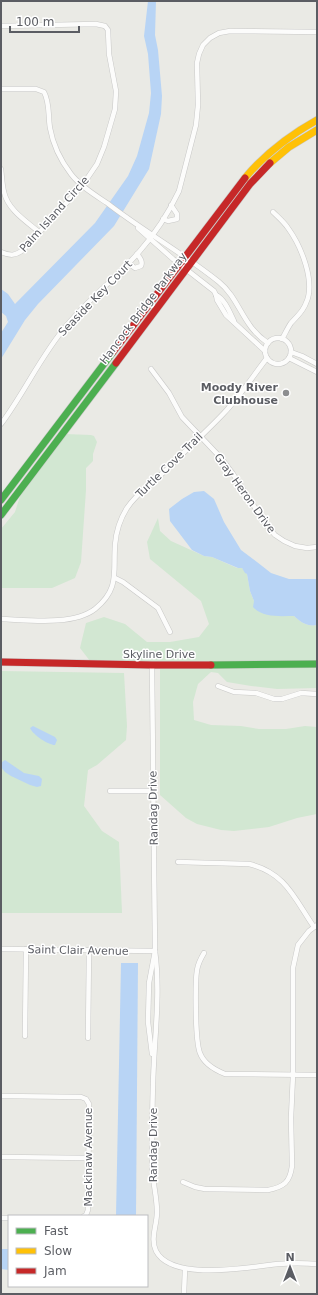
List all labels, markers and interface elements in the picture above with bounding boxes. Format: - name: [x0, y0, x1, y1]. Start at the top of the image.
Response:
- scale bar: [10, 8, 79, 34]
- text: 100 m: [16, 15, 54, 29]
- street label: Palm Island Circle: [17, 174, 92, 255]
- street label: Hancock Bridge Parkway: [97, 250, 190, 367]
- street label: Seaside Key Court: [56, 257, 135, 339]
- place label: Moody River Clubhouse: [201, 381, 279, 407]
- marker: Moody River Clubhouse: [281, 388, 291, 398]
- street label: Turtle Cove Trail: [133, 430, 205, 501]
- street label: Gray Heron Drive: [211, 451, 278, 536]
- street label: Skyline Drive: [123, 648, 195, 661]
- street label: Randag Drive: [146, 770, 161, 845]
- street label: Saint Clair Avenue: [27, 943, 129, 958]
- street label: Mackinaw Avenue: [82, 1107, 95, 1206]
- street label: Randag Drive: [147, 1107, 160, 1182]
- legend: [8, 1215, 148, 1287]
- text: Fast: [44, 1224, 68, 1238]
- text: Slow: [44, 1244, 72, 1258]
- north arrow: [270, 1247, 310, 1287]
- text: N: [285, 1251, 295, 1264]
- text: Jam: [43, 1264, 67, 1278]

